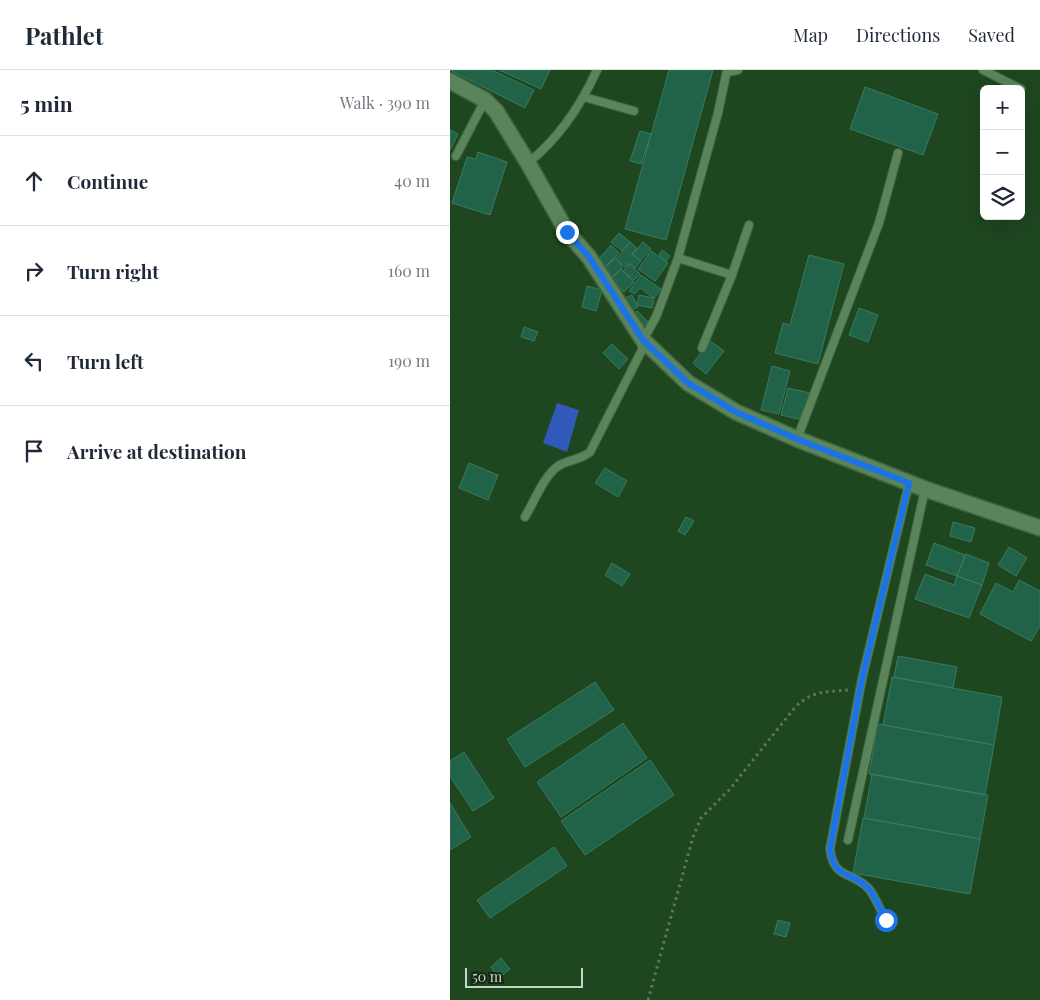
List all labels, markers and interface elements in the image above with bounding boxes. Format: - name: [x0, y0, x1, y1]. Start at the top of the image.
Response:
- text: Pathlet: [25, 19, 103, 51]
- text: Map: [793, 23, 828, 47]
- text: Directions: [856, 23, 940, 47]
- text: Saved: [968, 23, 1015, 47]
- map controls: [980, 85, 1025, 220]
- button: +: [980, 85, 1025, 130]
- text: 5 min: [20, 89, 73, 117]
- text: Walk · 390 m: [340, 92, 430, 113]
- button: −: [980, 130, 1025, 175]
- icon: ahead: [20, 167, 48, 195]
- text: Continue: [67, 168, 148, 194]
- text: 40 m: [394, 170, 430, 191]
- button: layers: [980, 175, 1025, 220]
- route end: [556, 221, 579, 244]
- icon: right: [20, 257, 48, 285]
- text: Turn right: [67, 258, 159, 284]
- text: 160 m: [388, 260, 430, 281]
- icon: left: [20, 347, 48, 375]
- text: Turn left: [67, 348, 144, 374]
- text: 190 m: [388, 350, 430, 371]
- icon: arrive: [20, 437, 48, 465]
- text: Arrive at destination: [67, 438, 247, 464]
- route start: [875, 909, 898, 932]
- scale bar: [465, 965, 582, 988]
- text: 50 m: [472, 967, 502, 986]

